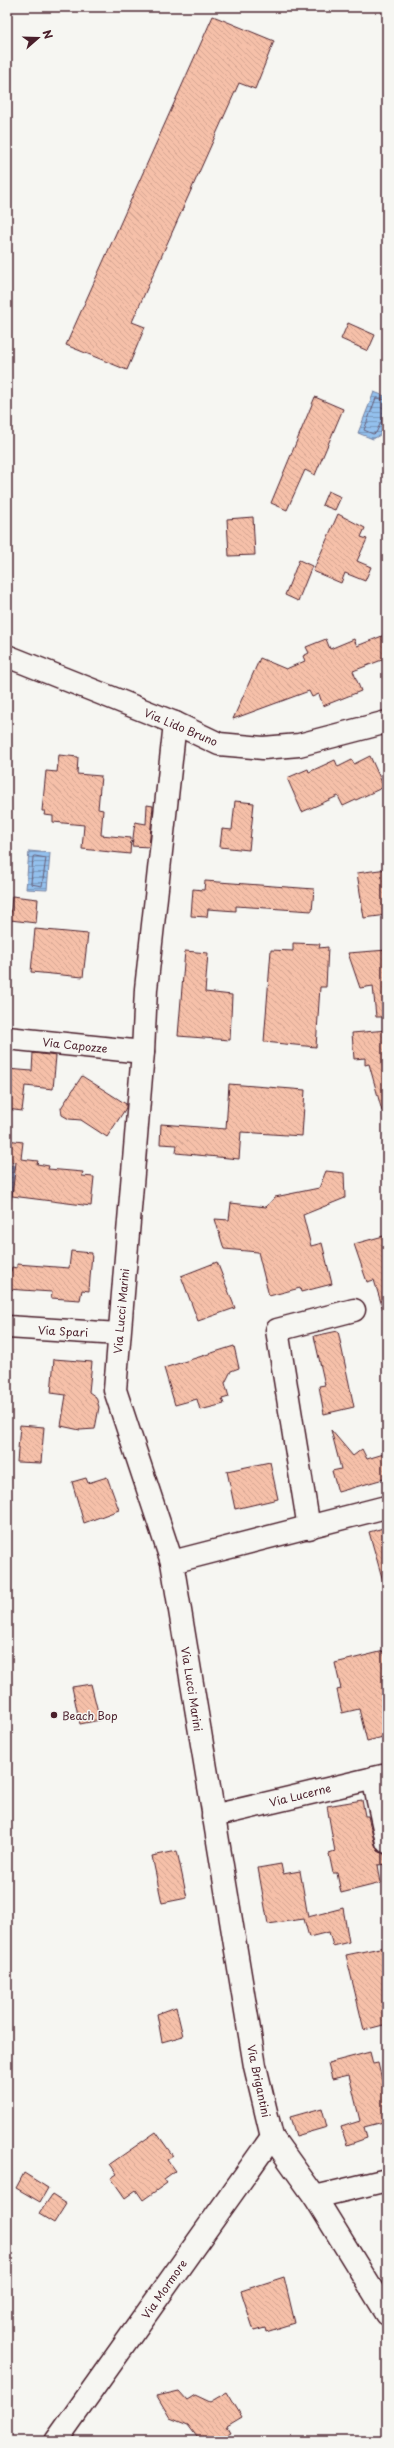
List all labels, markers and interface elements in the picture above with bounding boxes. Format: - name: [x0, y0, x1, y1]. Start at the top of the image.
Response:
- north arrow: [18, 18, 58, 58]
- text: N: [38, 27, 57, 42]
- street label: Via Lido Bruno: [142, 704, 220, 750]
- street label: Via Capozze: [42, 1033, 109, 1057]
- street label: Via Lucci Marini: [109, 1268, 133, 1354]
- street label: Via Spari: [37, 1321, 89, 1341]
- street label: Via Lucci Marini: [177, 1645, 207, 1733]
- place label: Beach Bop: [62, 1707, 118, 1724]
- marker: Beach Bop: [49, 1710, 59, 1720]
- street label: Via Lucerne: [267, 1779, 333, 1811]
- street label: Via Brigantini: [243, 2043, 275, 2119]
- street label: Via Mormore: [137, 2256, 191, 2322]

